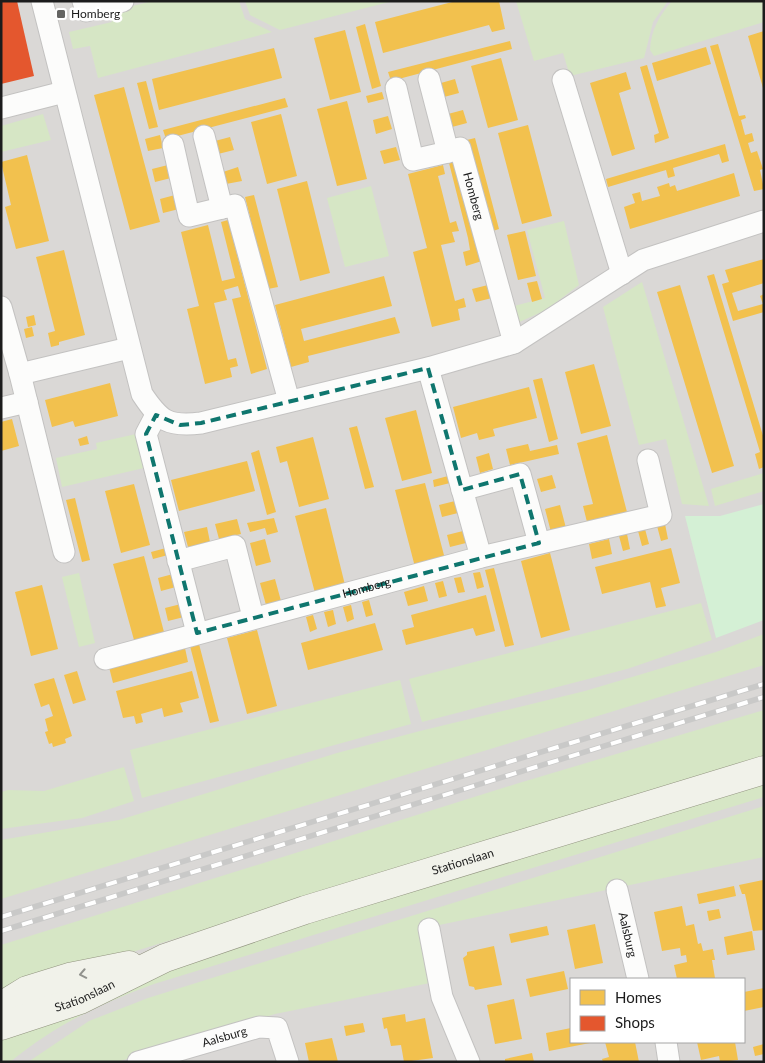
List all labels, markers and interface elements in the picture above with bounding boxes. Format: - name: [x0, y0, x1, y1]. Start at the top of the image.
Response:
- place label: Homberg: [71, 6, 120, 21]
- marker: Homberg: [55, 8, 67, 20]
- street label: Homberg: [460, 170, 488, 222]
- street label: Homberg: [341, 574, 392, 601]
- street label: Stationslaan: [430, 845, 496, 878]
- street label: Aalsburg: [615, 911, 641, 959]
- one-way arrow: [78, 968, 87, 979]
- street label: Stationslaan: [53, 976, 117, 1015]
- legend: [570, 978, 745, 1043]
- text: Homes: [615, 988, 661, 1006]
- text: Shops: [615, 1013, 655, 1031]
- street label: Aalsburg: [200, 1023, 249, 1050]

